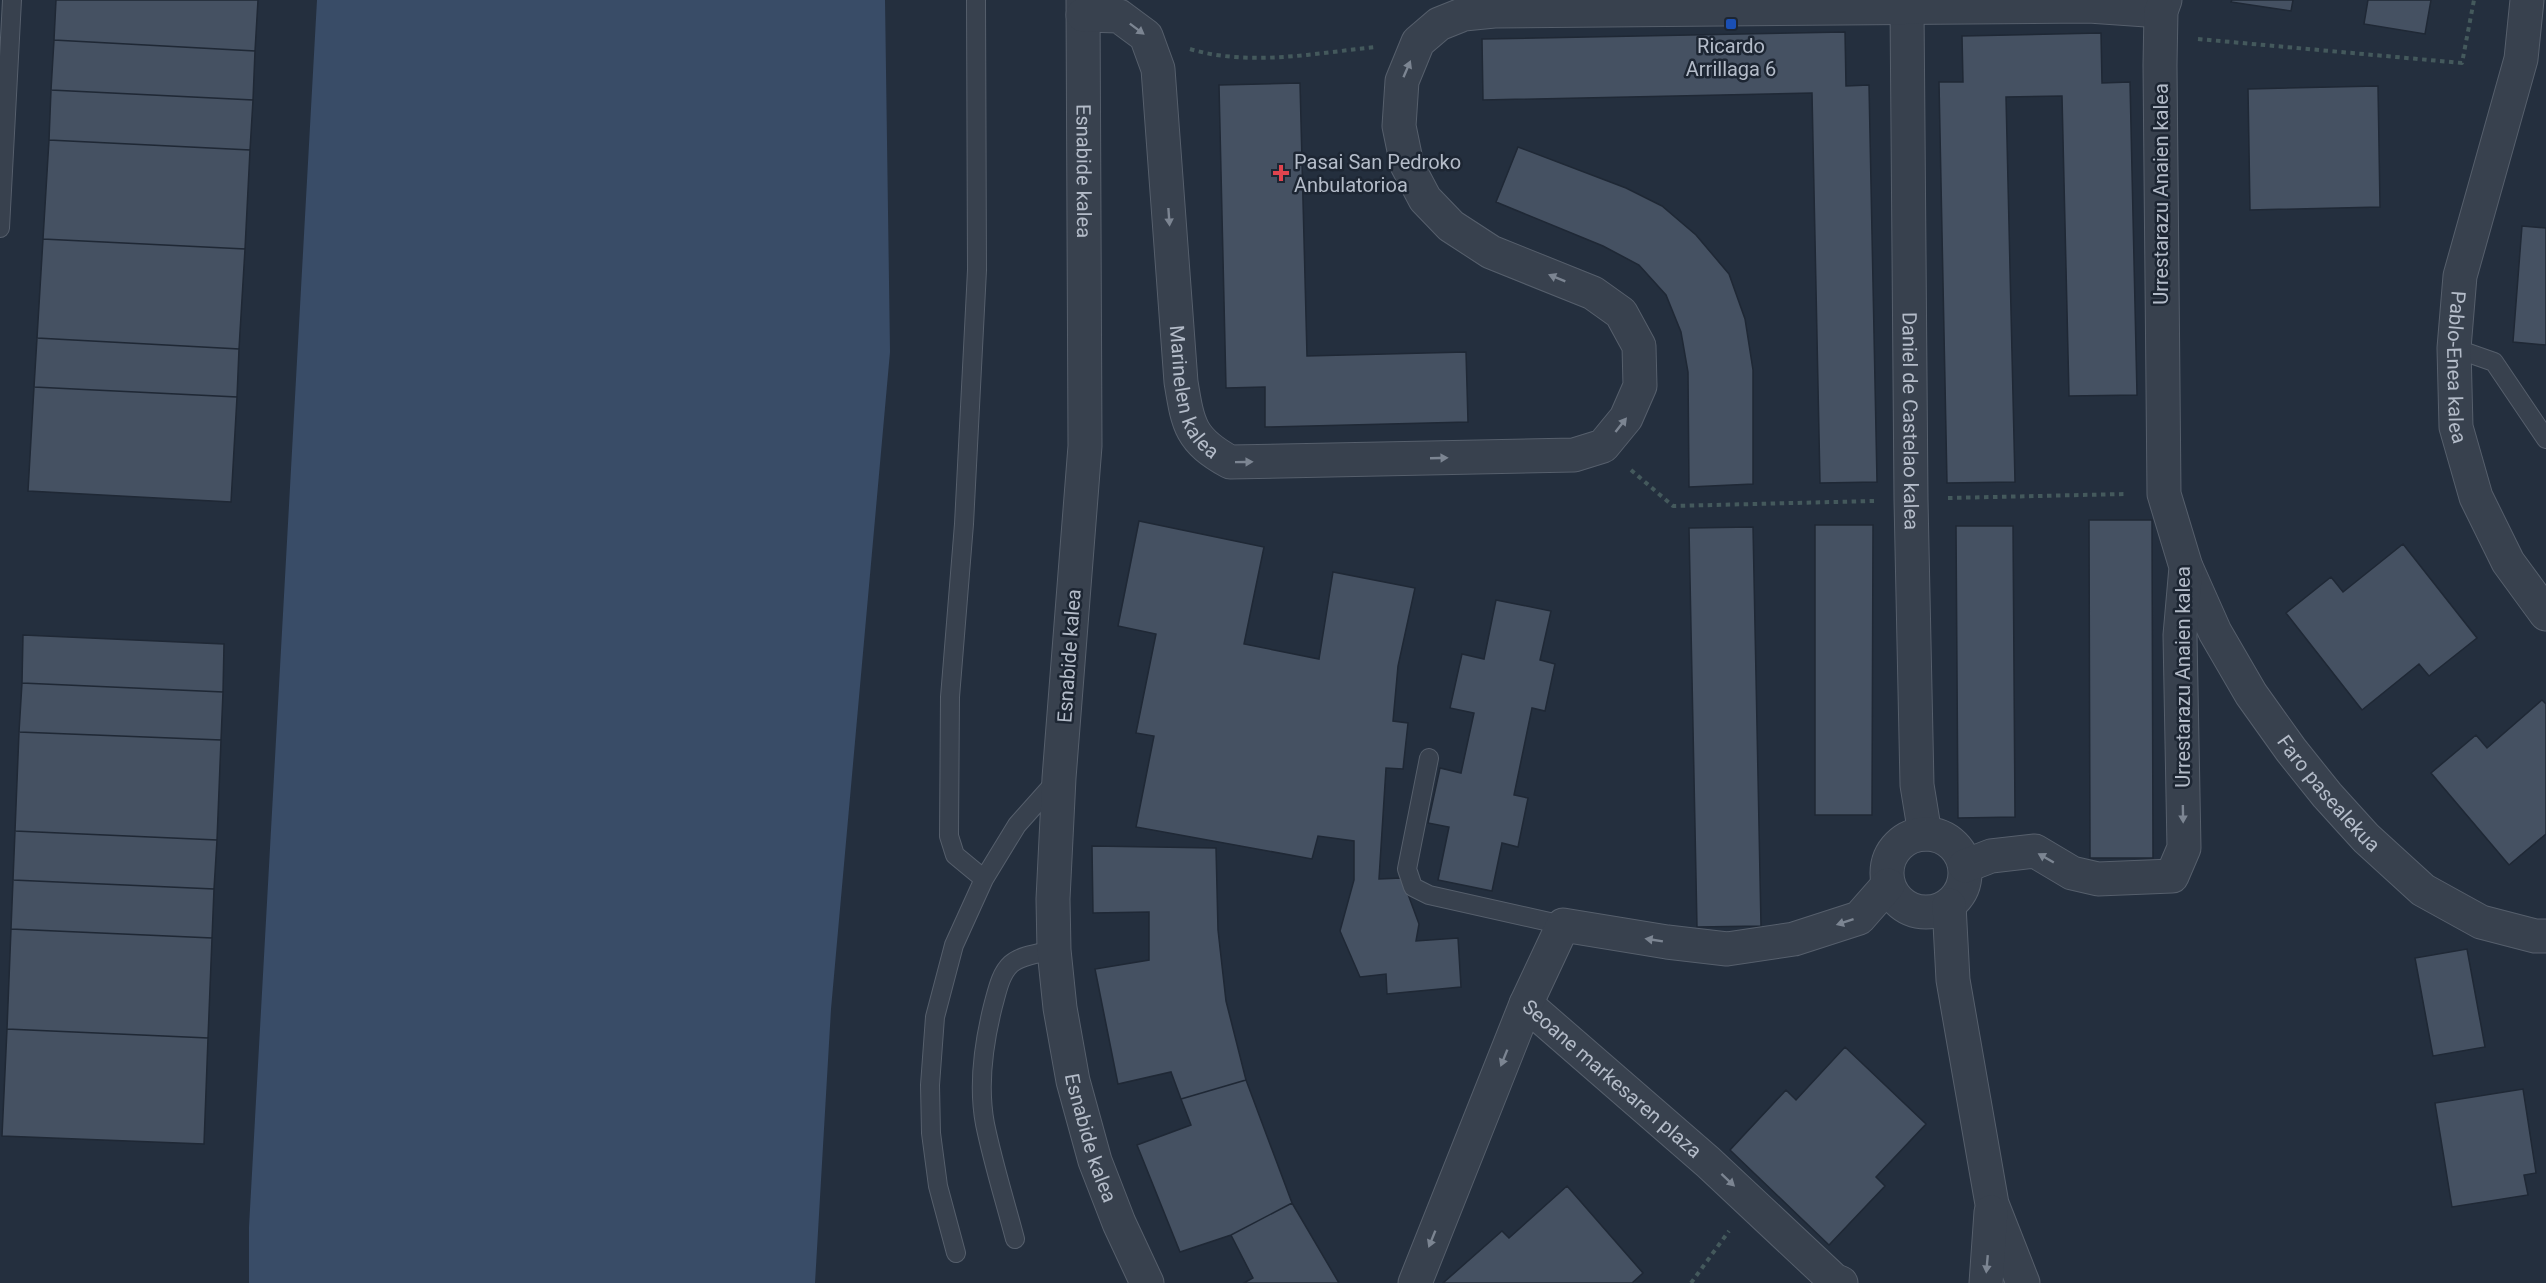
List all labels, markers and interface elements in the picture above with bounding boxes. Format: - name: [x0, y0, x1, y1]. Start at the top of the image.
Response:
- marker: Ricardo Arrillaga 6: [1724, 17, 1738, 31]
- one-way arrow: [1130, 23, 1145, 35]
- place label: Ricardo Arrillaga 6: [1686, 34, 1776, 81]
- one-way arrow: [1402, 59, 1412, 77]
- street label: Urrestarazu Anaien kalea: [2149, 83, 2173, 305]
- street label: Esnabide kalea: [1071, 104, 1096, 238]
- place label: Pasai San Pedroko Anbulatorioa: [1294, 150, 1461, 197]
- marker: Pasai San Pedroko Anbulatorioa: [1272, 164, 1290, 182]
- one-way arrow: [1165, 208, 1174, 227]
- one-way arrow: [1547, 273, 1565, 283]
- street label: Pablo-Enea kalea: [2442, 290, 2472, 446]
- street label: Daniel de Castelao kalea: [1897, 312, 1924, 530]
- street label: Marinelen kalea: [1165, 324, 1224, 464]
- one-way arrow: [1614, 417, 1627, 433]
- one-way arrow: [1429, 454, 1448, 463]
- one-way arrow: [1234, 457, 1253, 466]
- street label: Urrestarazu Anaien kalea: [2171, 566, 2195, 788]
- street label: Esnabide kalea: [1052, 588, 1086, 724]
- street label: Faro pasealekua: [2272, 730, 2385, 857]
- one-way arrow: [2178, 805, 2188, 824]
- one-way arrow: [2037, 853, 2054, 863]
- one-way arrow: [1836, 918, 1854, 928]
- one-way arrow: [1644, 935, 1663, 944]
- street label: Seoane markesaren plaza: [1518, 994, 1707, 1163]
- one-way arrow: [1499, 1049, 1508, 1067]
- street label: Esnabide kalea: [1060, 1071, 1122, 1206]
- one-way arrow: [1721, 1173, 1735, 1187]
- one-way arrow: [1427, 1231, 1437, 1249]
- one-way arrow: [1982, 1255, 1992, 1274]

